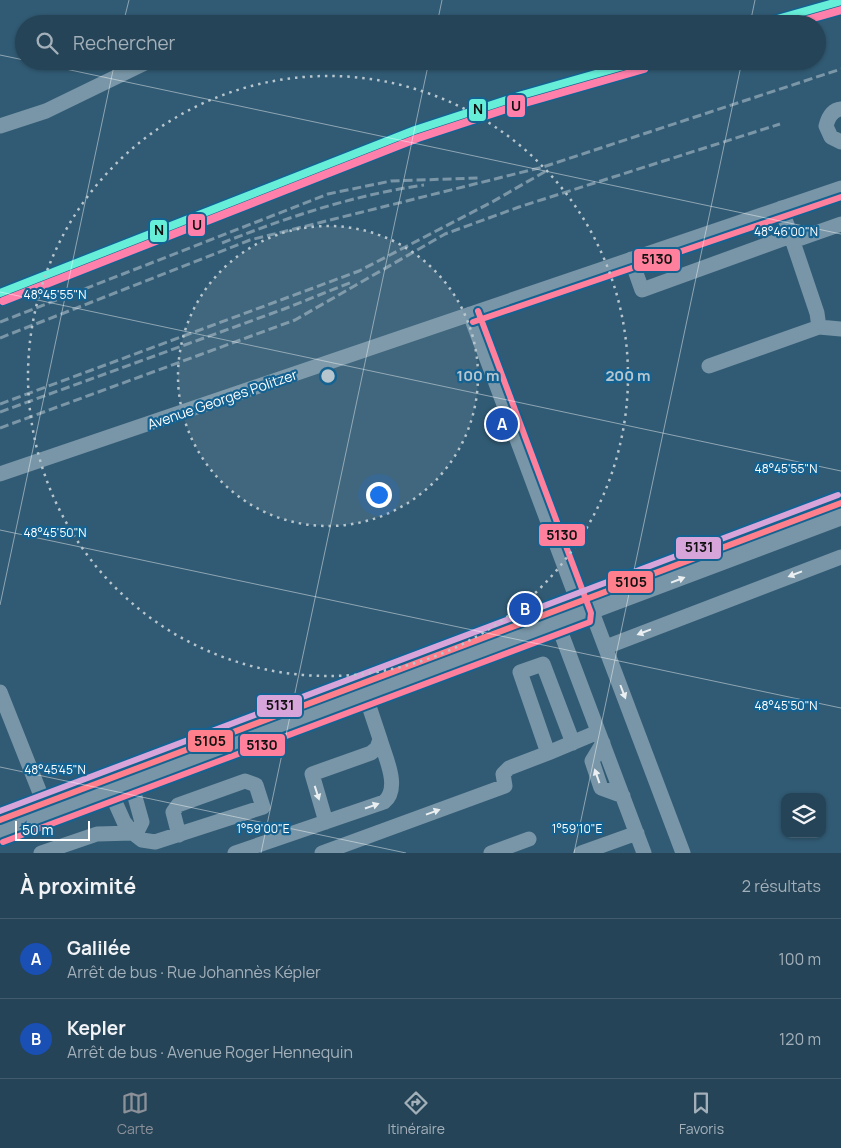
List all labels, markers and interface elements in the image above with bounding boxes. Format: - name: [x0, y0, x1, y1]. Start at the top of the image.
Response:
- search box: [15, 15, 826, 70]
- icon: search: [33, 29, 61, 57]
- text: Rechercher: [73, 30, 175, 56]
- line badge: U: [506, 94, 526, 118]
- text: U: [511, 96, 521, 115]
- line badge: N: [468, 98, 487, 122]
- text: N: [473, 99, 483, 118]
- line badge: U: [187, 213, 206, 237]
- text: U: [192, 215, 202, 234]
- line badge: N: [149, 219, 168, 243]
- text: N: [154, 220, 164, 239]
- text: 48°46'00"N: [754, 223, 818, 240]
- line badge: 5130: [633, 248, 681, 272]
- text: 5130: [641, 249, 673, 268]
- text: 48°45'55"N: [24, 286, 86, 303]
- street label: Avenue Georges Politzer: [145, 364, 299, 434]
- text: 100 m: [457, 365, 499, 386]
- text: 200 m: [605, 365, 651, 386]
- centre of rings: [319, 367, 337, 385]
- pin: A: [486, 405, 518, 443]
- text: 48°45'55"N: [755, 460, 817, 477]
- your location: [366, 482, 392, 508]
- line badge: 5130: [538, 523, 586, 547]
- text: 48°45'50"N: [23, 524, 87, 541]
- text: 5130: [546, 525, 578, 544]
- line badge: 5131: [675, 536, 722, 560]
- text: 5131: [685, 537, 713, 556]
- line badge: 5105: [607, 570, 654, 594]
- one-way arrow: [788, 571, 803, 579]
- text: 5105: [615, 572, 647, 591]
- one-way arrow: [671, 576, 686, 584]
- pin: B: [509, 590, 541, 628]
- one-way arrow: [636, 629, 651, 636]
- one-way arrow: [620, 685, 627, 700]
- line badge: 5131: [256, 694, 303, 718]
- text: 5131: [266, 695, 294, 714]
- text: 48°45'50"N: [754, 697, 818, 714]
- line badge: 5105: [187, 729, 234, 753]
- text: 5105: [194, 731, 226, 750]
- line badge: 5130: [239, 733, 286, 757]
- text: 5130: [246, 735, 278, 754]
- text: 48°45'45"N: [24, 761, 86, 778]
- one-way arrow: [593, 768, 600, 783]
- one-way arrow: [313, 786, 321, 801]
- map controls: [781, 793, 826, 838]
- button: layers: [781, 793, 826, 838]
- one-way arrow: [365, 802, 380, 809]
- one-way arrow: [426, 808, 441, 816]
- scale bar: [15, 818, 90, 841]
- text: 50 m: [22, 820, 53, 839]
- text: 1°59'00"E: [236, 820, 290, 837]
- text: 1°59'10"E: [552, 820, 602, 837]
- text: À proximité: [20, 872, 136, 900]
- text: 2 résultats: [742, 875, 821, 897]
- text: Galilée: [67, 935, 131, 961]
- text: A: [31, 948, 41, 970]
- text: 100 m: [778, 948, 821, 970]
- text: Arrêt de bus · Rue Johannès Képler: [67, 961, 321, 983]
- text: Kepler: [67, 1015, 126, 1041]
- text: B: [31, 1028, 41, 1050]
- text: 120 m: [779, 1028, 821, 1050]
- text: Arrêt de bus · Avenue Roger Hennequin: [67, 1041, 353, 1063]
- tab: Carte: [117, 1089, 153, 1138]
- tab: Itinéraire: [387, 1089, 445, 1138]
- tab: Favoris: [679, 1089, 724, 1138]

